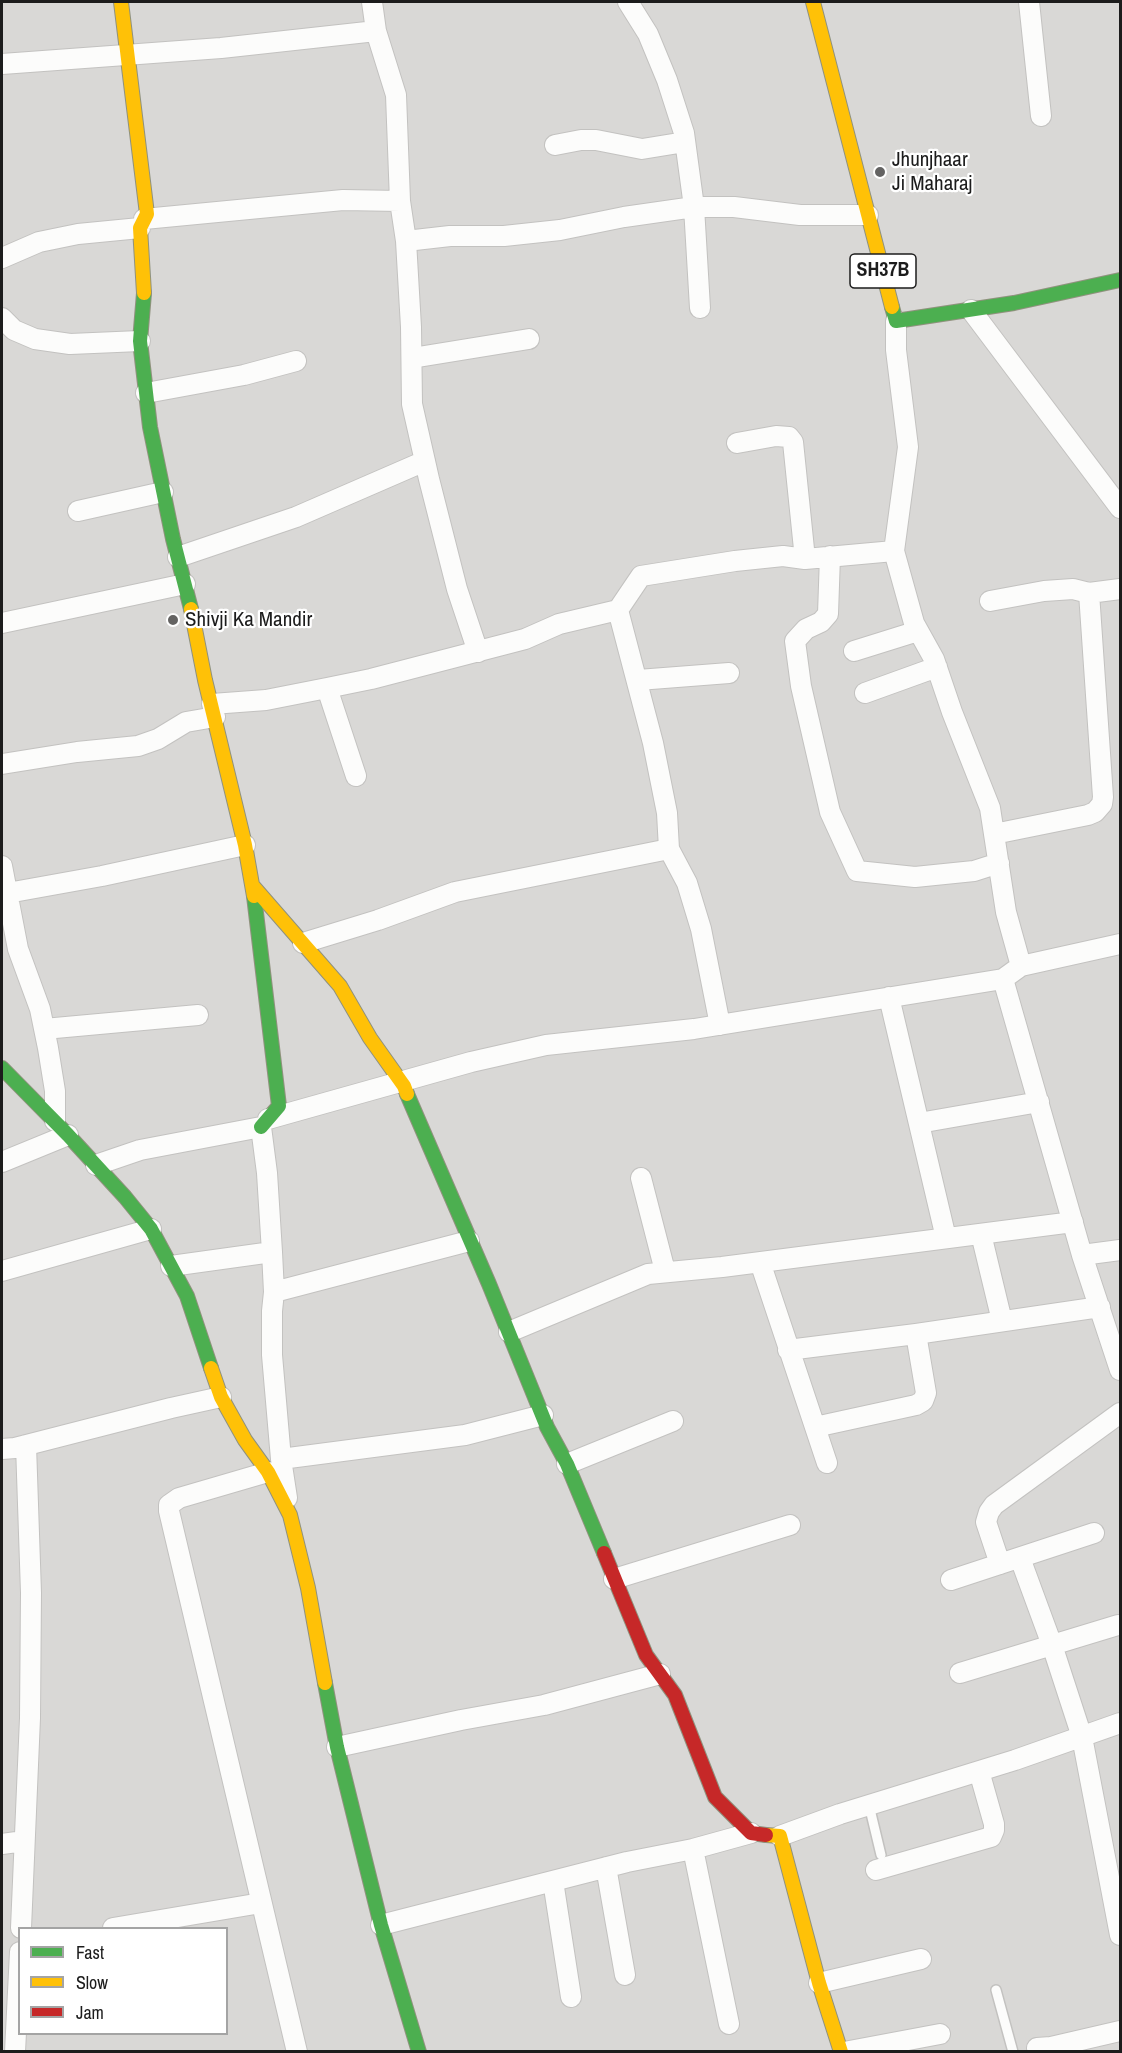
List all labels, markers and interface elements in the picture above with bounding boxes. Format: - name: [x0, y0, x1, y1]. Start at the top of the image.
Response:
- place label: Jhunjhaar Ji Maharaj: [892, 147, 972, 197]
- marker: Jhunjhaar Ji Maharaj: [873, 165, 887, 179]
- road number: SH37B: [850, 254, 916, 288]
- place label: Shivji Ka Mandir: [185, 607, 312, 633]
- marker: Shivji Ka Mandir: [166, 613, 180, 627]
- legend: [18, 1927, 228, 2035]
- text: Fast: [76, 1940, 104, 1965]
- text: Slow: [76, 1970, 108, 1995]
- text: Jam: [76, 2000, 104, 2025]

